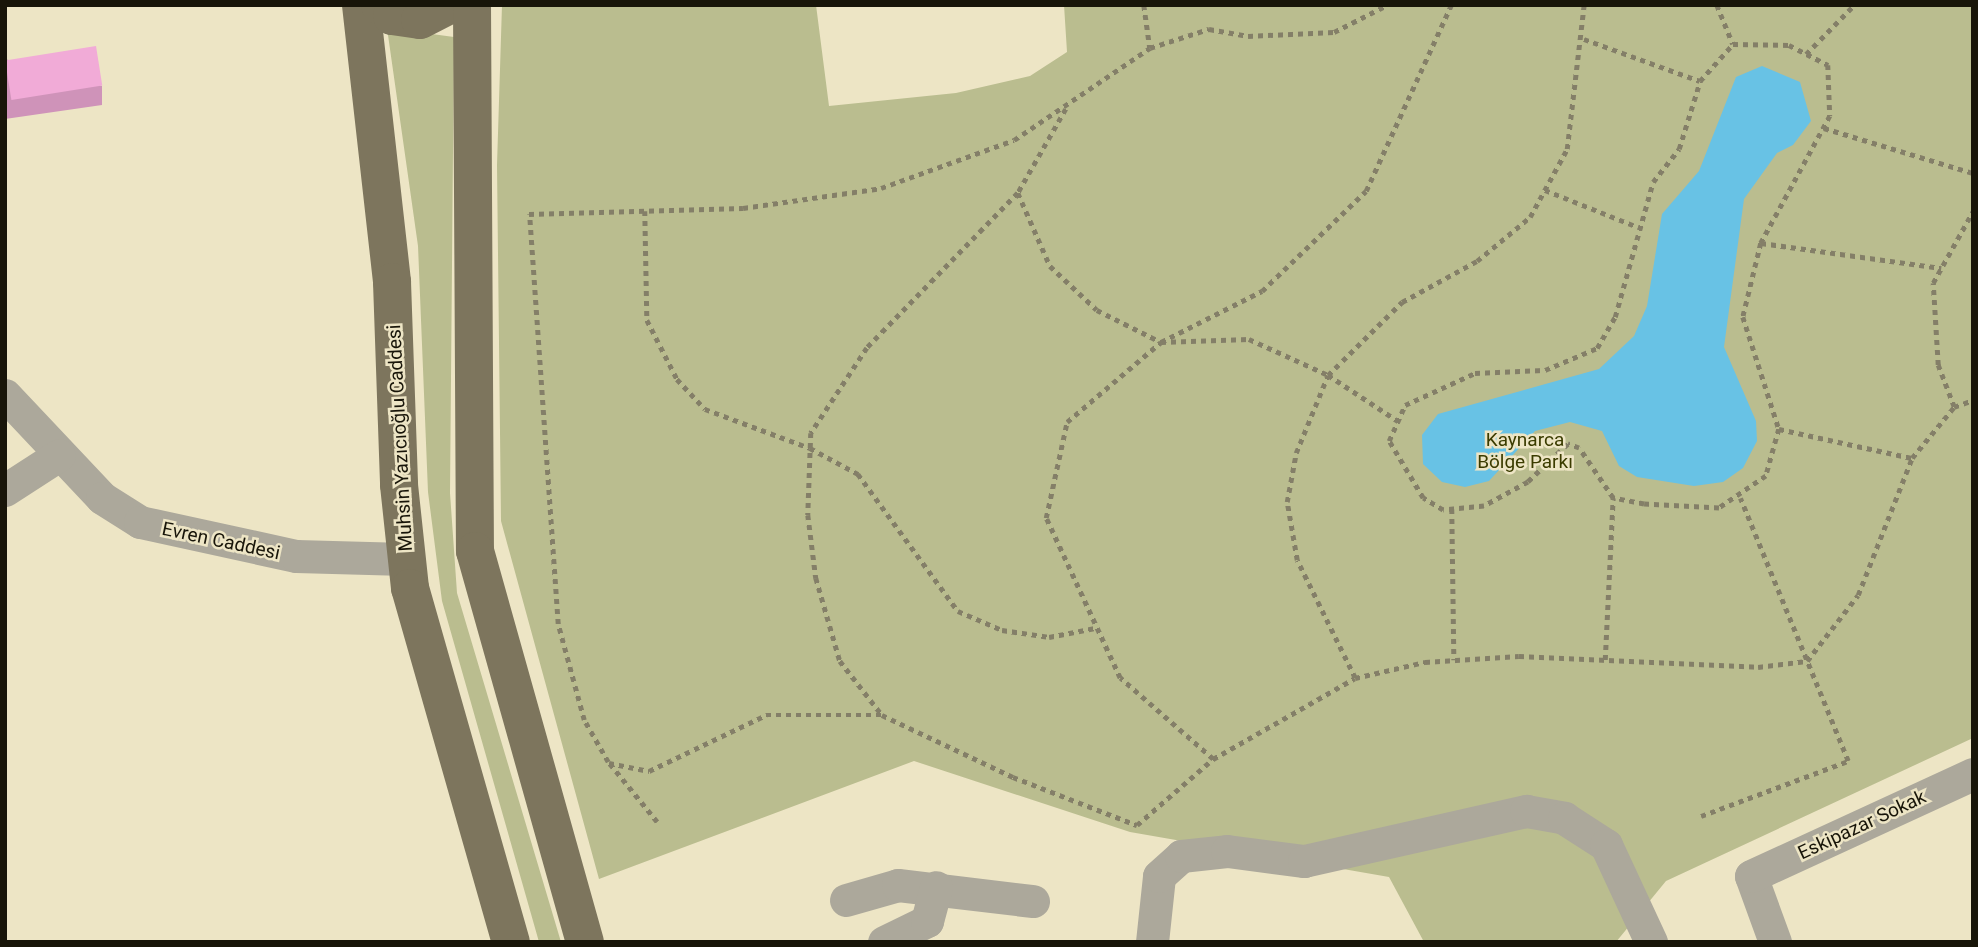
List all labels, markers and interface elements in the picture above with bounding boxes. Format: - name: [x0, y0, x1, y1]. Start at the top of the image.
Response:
- street label: Muhsin Yazıcıoğlu Caddesi: [383, 324, 417, 552]
- park label: Kaynarca Bölge Parkı: [1477, 429, 1573, 473]
- street label: Evren Caddesi: [160, 517, 282, 565]
- street label: Eskipazar Sokak: [1794, 785, 1930, 865]

